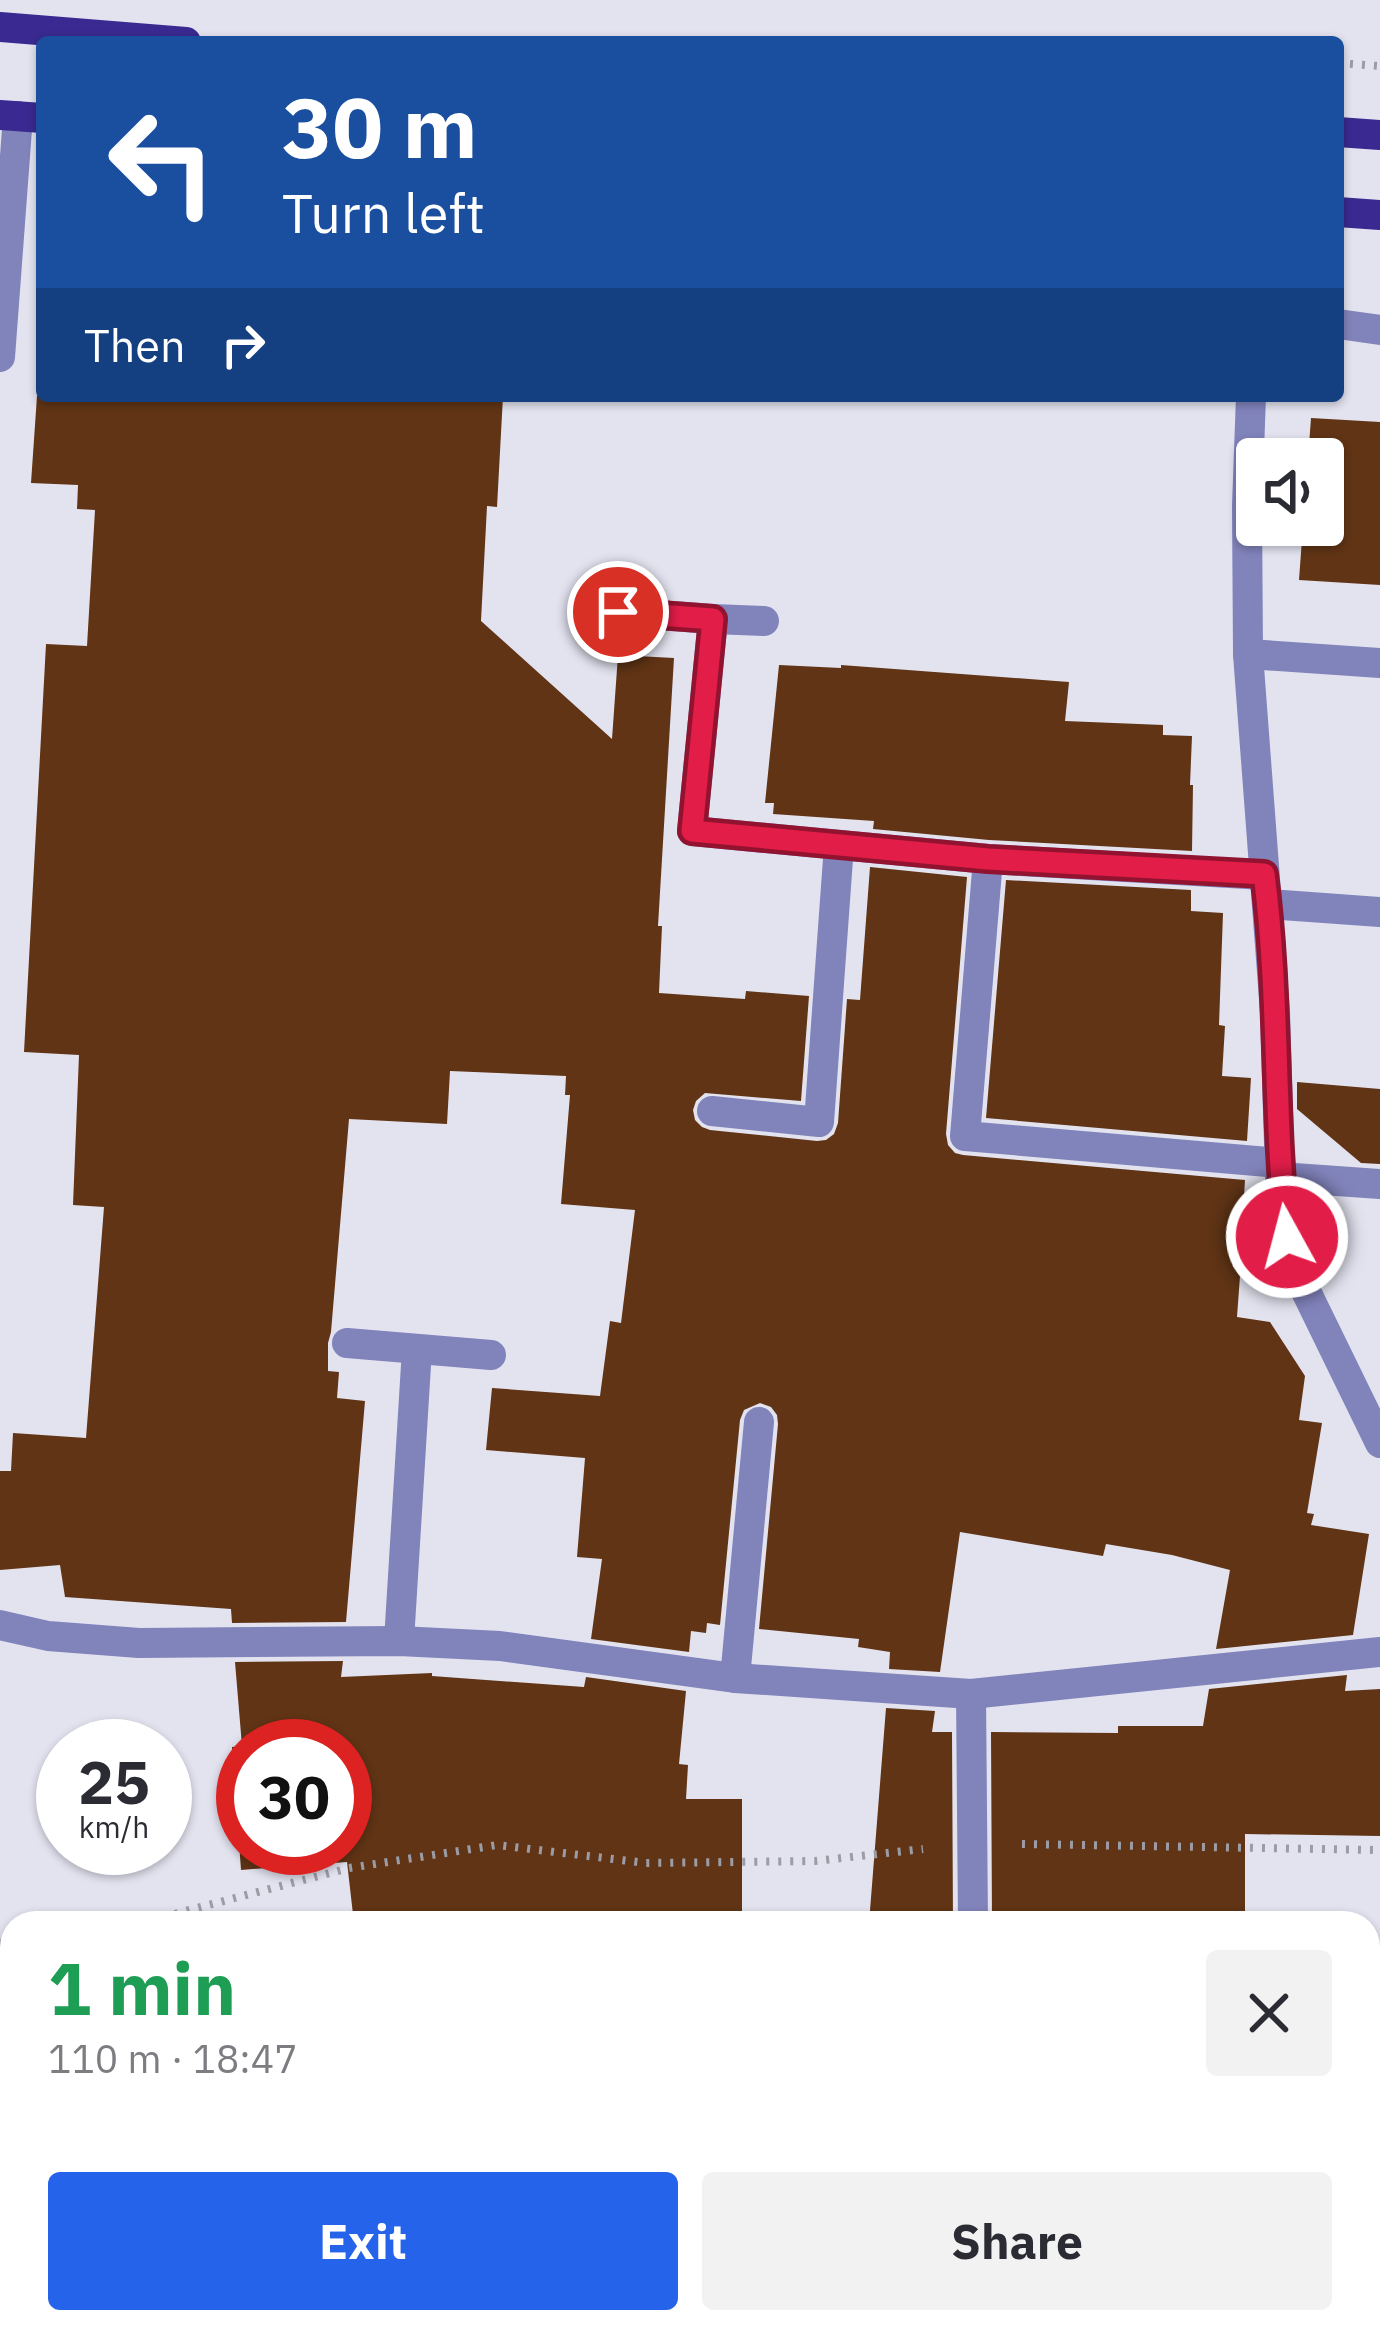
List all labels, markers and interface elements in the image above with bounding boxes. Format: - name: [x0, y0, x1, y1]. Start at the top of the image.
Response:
- text: 30 m: [282, 72, 478, 181]
- icon: left: [84, 84, 240, 240]
- text: Turn left: [282, 178, 485, 248]
- icon: right: [210, 312, 276, 378]
- text: Then: [84, 316, 186, 374]
- map controls: [1236, 438, 1344, 546]
- button: sound: [1236, 438, 1344, 546]
- pin: [567, 561, 669, 663]
- icon: arrive: [585, 579, 651, 645]
- position arrow: [1224, 1174, 1350, 1300]
- speed limit sign: 30: [216, 1719, 372, 1875]
- text: 25: [78, 1742, 150, 1821]
- text: km/h: [79, 1807, 149, 1846]
- text: 1 min: [48, 1941, 236, 2035]
- button: close: [1206, 1950, 1332, 2076]
- text: 110 m · 18:47: [48, 2033, 298, 2084]
- button: Exit: [48, 2172, 678, 2310]
- button: Share: [702, 2172, 1332, 2310]

